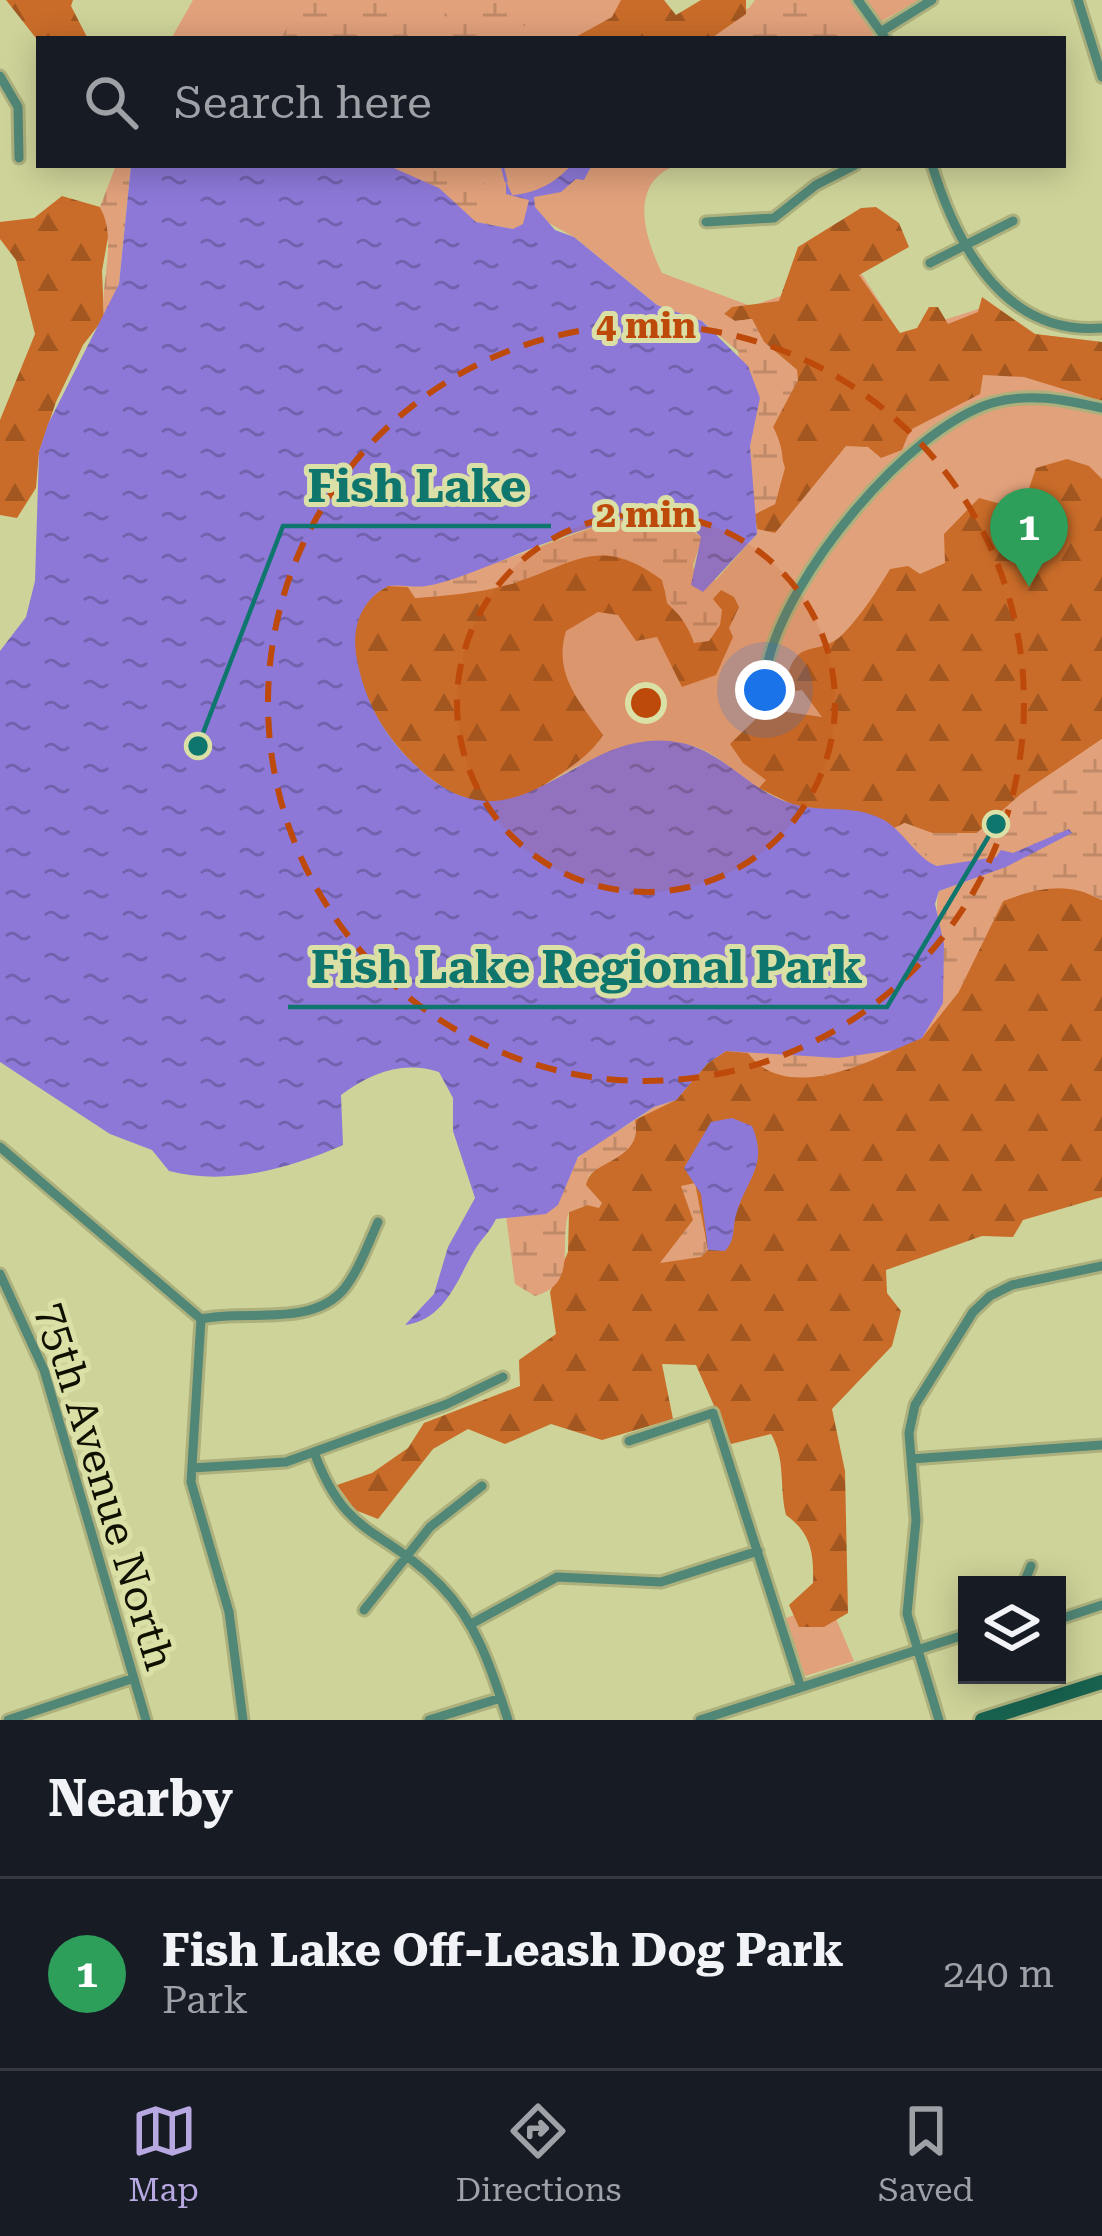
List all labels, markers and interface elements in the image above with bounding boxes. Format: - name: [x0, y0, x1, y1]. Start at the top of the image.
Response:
- search box: [36, 36, 1066, 168]
- icon: search: [78, 69, 144, 135]
- text: Search here: [174, 76, 432, 129]
- text: 4 min: [596, 305, 696, 347]
- callout: Fish Lake: [283, 445, 551, 526]
- text: Fish Lake: [307, 460, 527, 513]
- pin: 1: [990, 488, 1068, 587]
- text: 2 min: [596, 494, 696, 536]
- your location: [735, 660, 795, 720]
- centre of rings: [625, 682, 667, 724]
- callout: Fish Lake Regional Park: [288, 926, 887, 1007]
- text: Fish Lake Regional Park: [311, 941, 863, 994]
- street label: 75th Avenue North: [26, 1297, 185, 1676]
- map controls: [958, 1576, 1066, 1684]
- button: layers: [958, 1576, 1066, 1684]
- text: Nearby: [48, 1769, 233, 1828]
- text: Fish Lake Off-Leash Dog Park: [162, 1924, 844, 1977]
- text: 1: [76, 1951, 98, 1997]
- text: 240 m: [943, 1951, 1054, 1997]
- text: Park: [162, 1977, 248, 2023]
- tab: Map: [128, 2098, 199, 2209]
- tab: Directions: [455, 2098, 621, 2209]
- tab: Saved: [878, 2098, 974, 2209]

